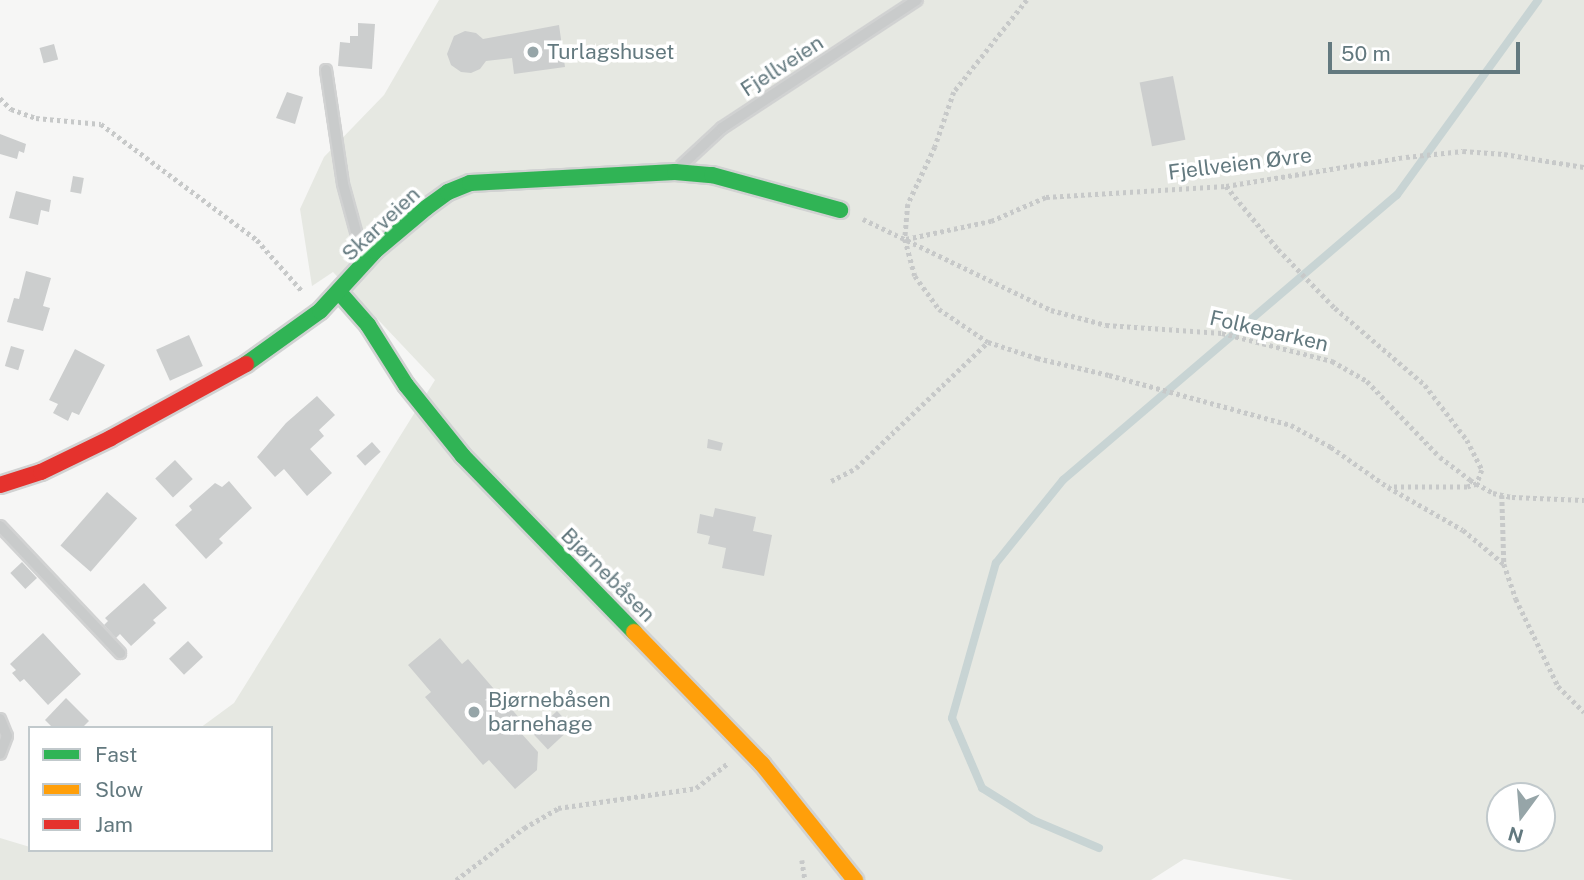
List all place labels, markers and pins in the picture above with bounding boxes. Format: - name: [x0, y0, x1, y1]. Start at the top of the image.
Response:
- place label: Turlagshuset: [547, 39, 675, 65]
- marker: Turlagshuset: [525, 44, 541, 60]
- place label: Bjørnebåsen barnehage: [488, 687, 611, 737]
- marker: Bjørnebåsen barnehage: [466, 704, 482, 720]

